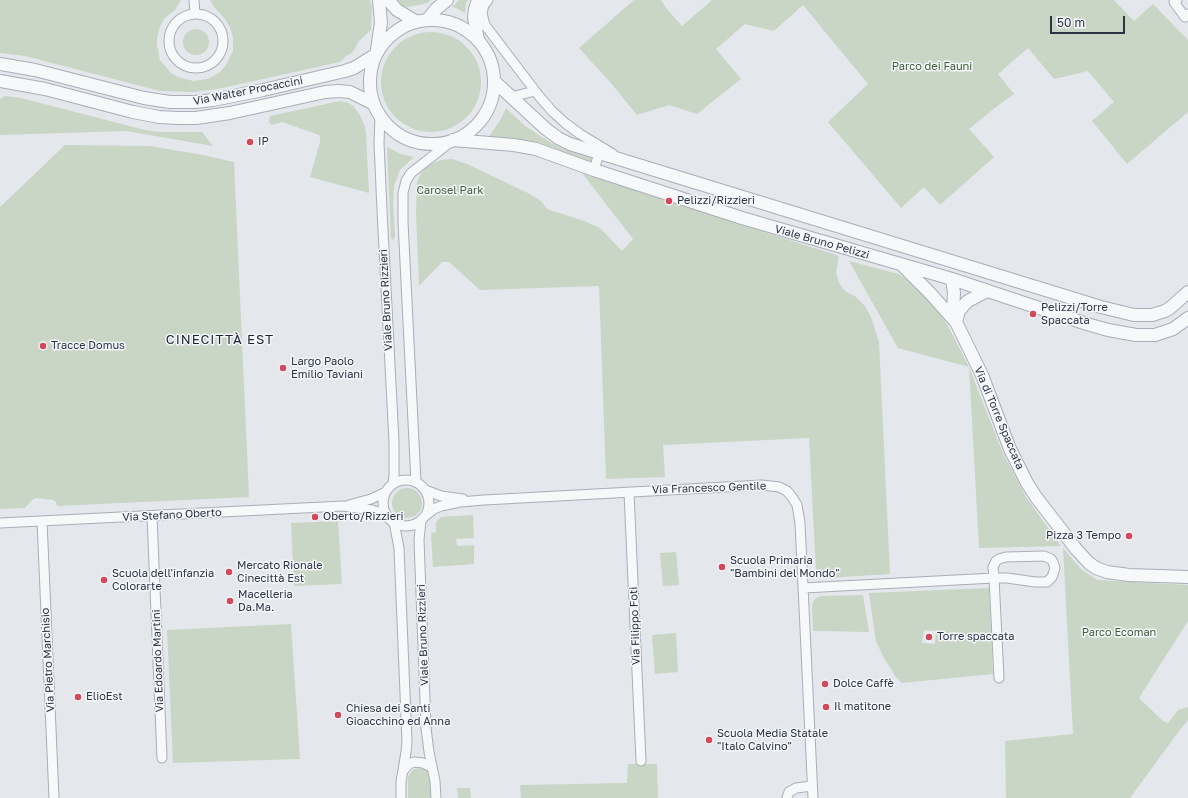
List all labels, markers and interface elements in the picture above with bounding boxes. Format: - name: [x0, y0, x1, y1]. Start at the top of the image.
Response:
- scale bar: [1052, 8, 1127, 34]
- text: 50 m: [1057, 15, 1085, 30]
- park label: Parco dei Fauni: [892, 60, 972, 74]
- street label: Via Walter Procaccini: [192, 74, 304, 108]
- place label: IP: [258, 135, 269, 149]
- marker: IP: [245, 137, 255, 147]
- park label: Carosel Park: [417, 184, 483, 198]
- place label: Pelizzi/Rizzieri: [677, 194, 755, 208]
- marker: Pelizzi/Rizzieri: [664, 196, 674, 206]
- street label: Viale Bruno Pelizzi: [773, 222, 871, 262]
- street label: Viale Bruno Rizzieri: [377, 249, 395, 351]
- place label: Pelizzi/Torre Spaccata: [1041, 301, 1108, 327]
- marker: Pelizzi/Torre Spaccata: [1028, 309, 1038, 319]
- district label: CINECITTÀ EST: [166, 332, 274, 348]
- place label: Tracce Domus: [51, 339, 125, 353]
- marker: Tracce Domus: [38, 341, 48, 351]
- place label: Largo Paolo Emilio Taviani: [291, 355, 363, 381]
- marker: Largo Paolo Emilio Taviani: [278, 363, 288, 373]
- street label: Via di Torre Spaccata: [971, 365, 1027, 471]
- street label: Via Francesco Gentile: [652, 479, 766, 497]
- street label: Via Stefano Oberto: [122, 506, 222, 524]
- place label: Oberto/Rizzieri: [323, 510, 403, 524]
- marker: Oberto/Rizzieri: [310, 512, 320, 522]
- place label: Pizza 3 Tempo: [1046, 529, 1121, 543]
- marker: Pizza 3 Tempo: [1124, 531, 1134, 541]
- place label: Scuola Primaria "Bambini del Mondo": [730, 554, 840, 580]
- place label: Mercato Rionale Cinecittà Est: [237, 559, 323, 585]
- marker: Scuola Primaria "Bambini del Mondo": [717, 562, 727, 572]
- place label: Scuola dell'infanzia Colorarte: [112, 567, 214, 593]
- marker: Mercato Rionale Cinecittà Est: [224, 567, 234, 577]
- marker: Scuola dell'infanzia Colorarte: [99, 575, 109, 585]
- street label: Viale Bruno Rizzieri: [415, 584, 431, 686]
- street label: Via Filippo Foti: [627, 587, 643, 665]
- place label: Macelleria Da.Ma.: [238, 588, 293, 614]
- marker: Macelleria Da.Ma.: [225, 596, 235, 606]
- street label: Via Pietro Marchisio: [39, 607, 57, 713]
- street label: Via Edoardo Martini: [150, 609, 166, 713]
- park label: Parco Ecoman: [1082, 626, 1156, 640]
- place label: Torre spaccata: [937, 630, 1015, 644]
- marker: Torre spaccata: [924, 632, 934, 642]
- place label: Dolce Caffè: [833, 677, 894, 691]
- marker: Dolce Caffè: [820, 679, 830, 689]
- place label: ElioEst: [86, 690, 123, 704]
- marker: ElioEst: [73, 692, 83, 702]
- place label: Il matitone: [834, 700, 891, 714]
- place label: Chiesa dei Santi Gioacchino ed Anna: [346, 702, 450, 728]
- marker: Il matitone: [821, 702, 831, 712]
- marker: Chiesa dei Santi Gioacchino ed Anna: [333, 710, 343, 720]
- place label: Scuola Media Statale "Italo Calvino": [717, 727, 828, 753]
- marker: Scuola Media Statale "Italo Calvino": [704, 735, 714, 745]

